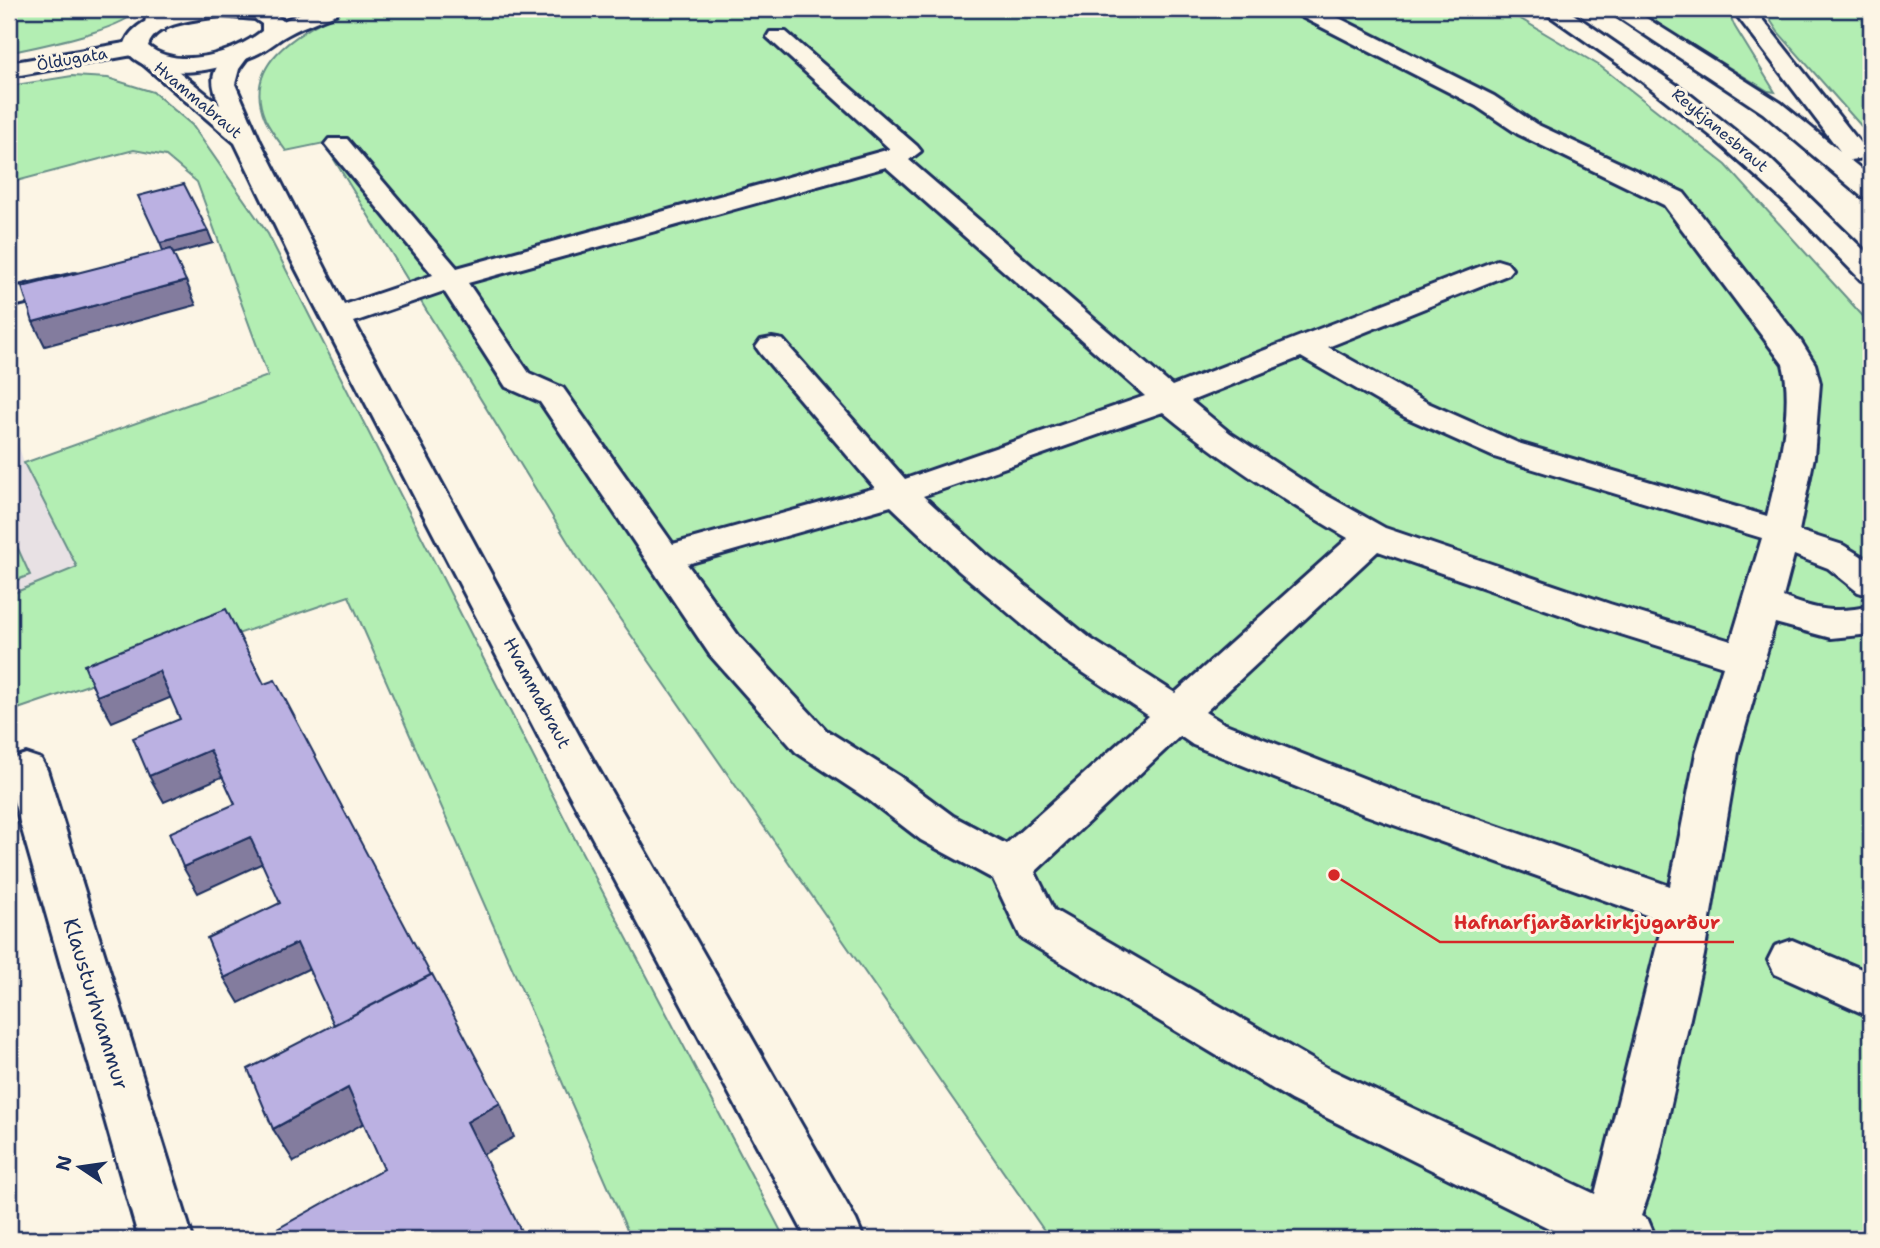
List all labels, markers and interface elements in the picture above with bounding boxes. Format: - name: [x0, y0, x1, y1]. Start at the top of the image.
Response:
- street label: Öldugata: [35, 42, 109, 76]
- street label: Hvammabraut: [150, 57, 246, 143]
- street label: Reykjanesbraut: [1667, 84, 1773, 176]
- street label: Hvammabraut: [498, 633, 576, 753]
- callout: Hafnarfjarðarkirkjugarður: [1440, 902, 1734, 942]
- text: Hafnarfjarðarkirkjugarður: [1454, 910, 1720, 935]
- street label: Klausturhvammur: [57, 915, 135, 1093]
- north arrow: [46, 1132, 116, 1202]
- text: N: [50, 1153, 78, 1173]

